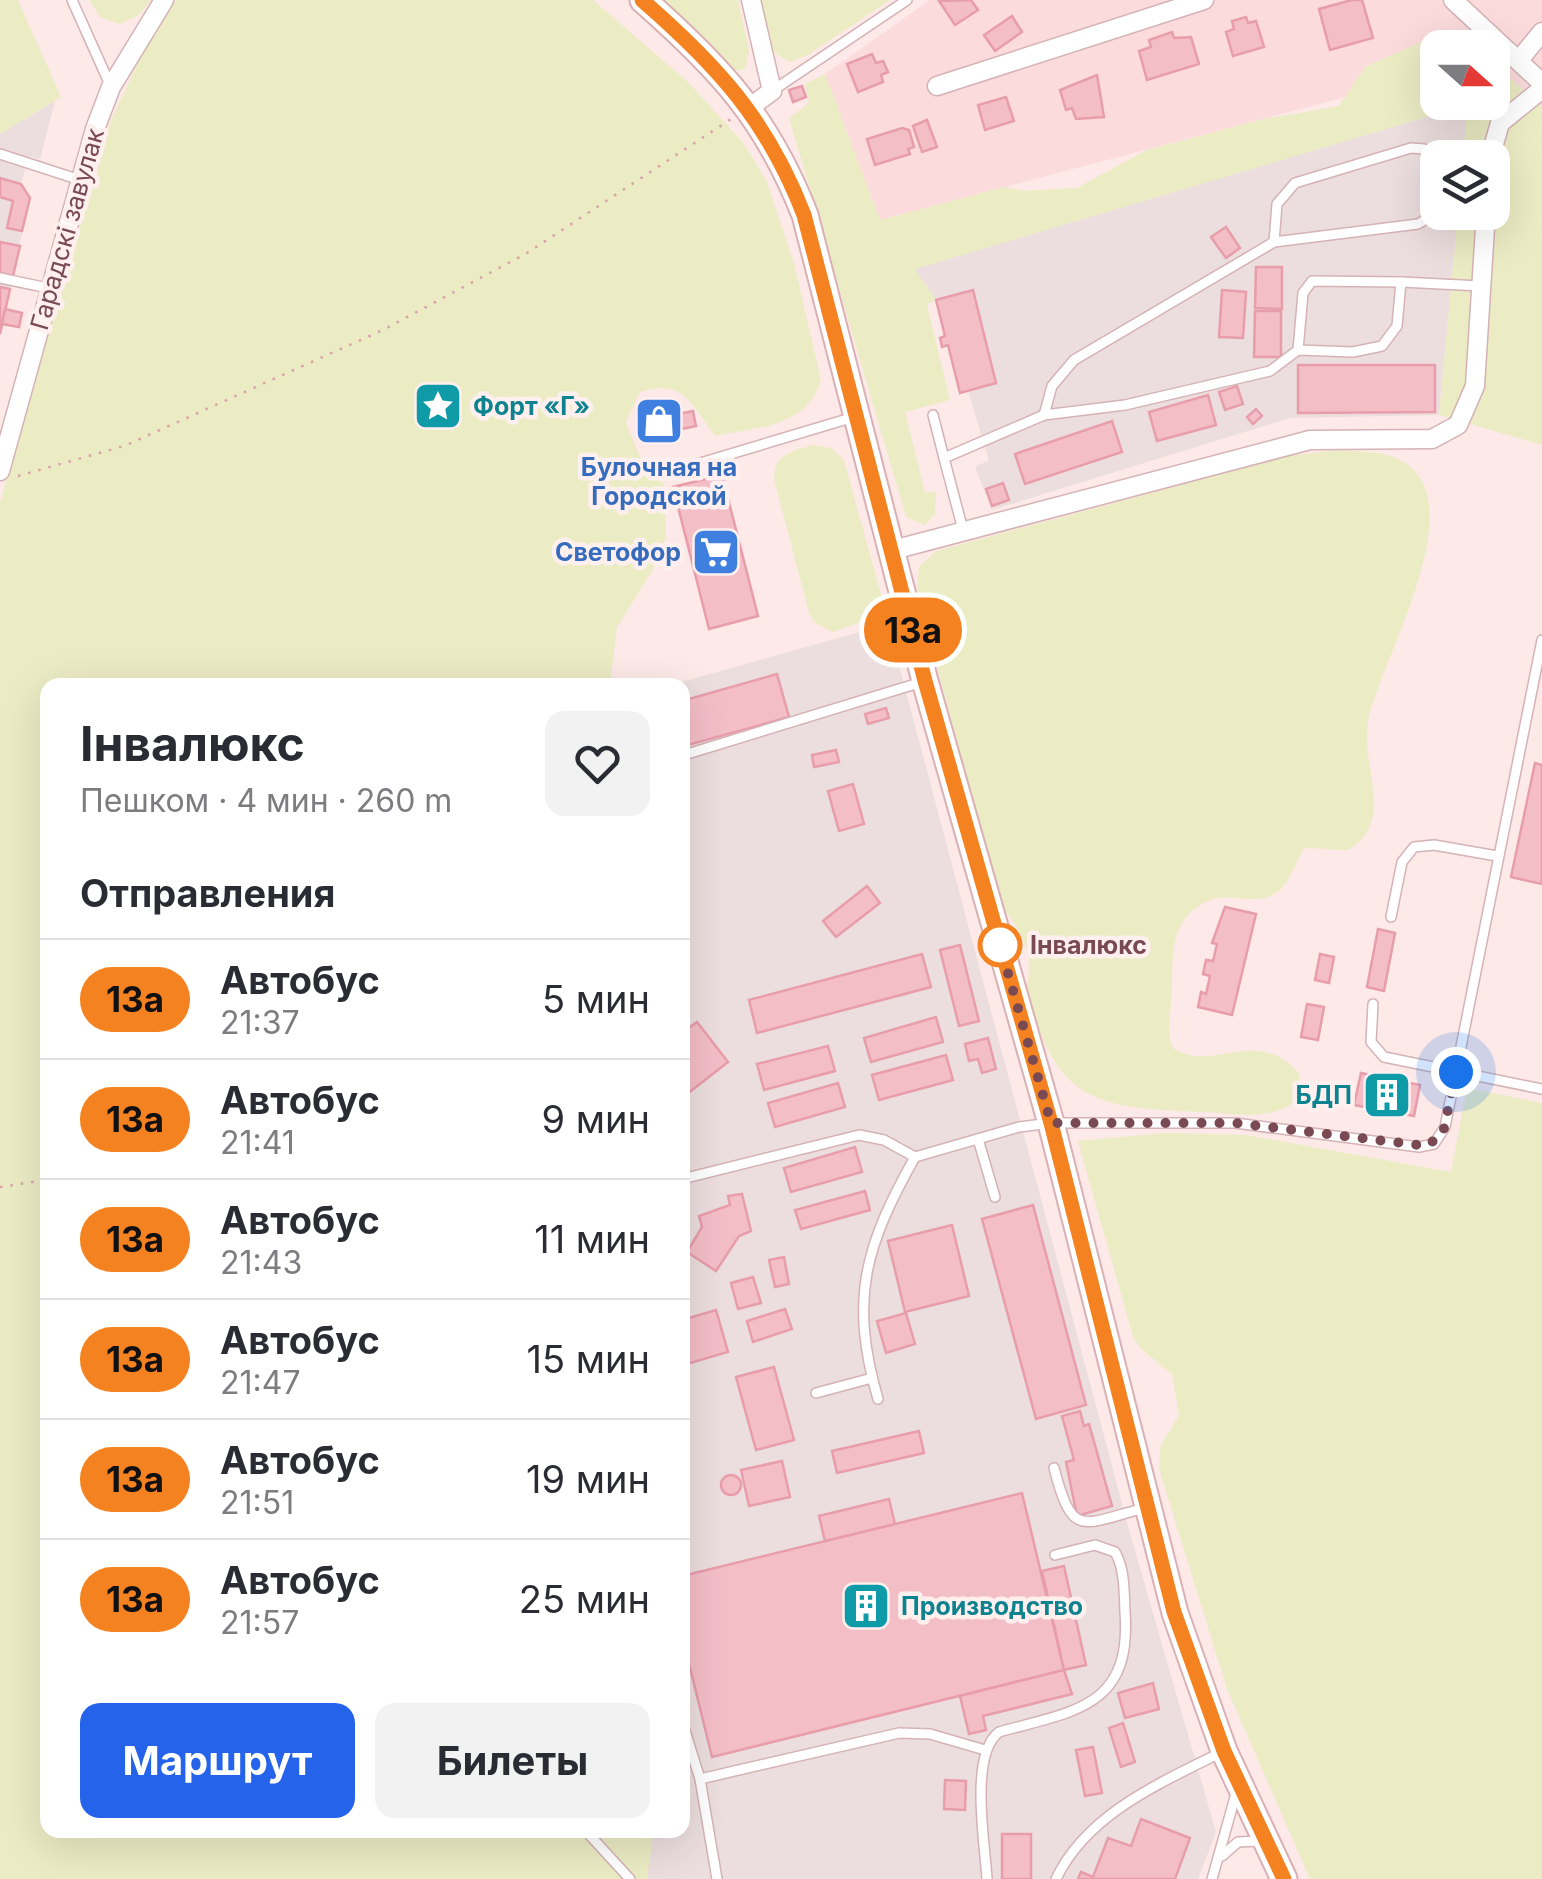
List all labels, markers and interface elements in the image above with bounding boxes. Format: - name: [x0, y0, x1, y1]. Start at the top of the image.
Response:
- north arrow: [1420, 30, 1510, 120]
- map controls: [1420, 30, 1510, 230]
- street label: Гарадскі завулак: [24, 124, 110, 333]
- button: layers: [1420, 140, 1510, 230]
- place icon: Форт «Г»: [412, 380, 464, 432]
- place label: Форт «Г»: [473, 391, 590, 421]
- shop icon: Булочная на Городской: [633, 395, 685, 447]
- place label: Булочная на Городской: [581, 452, 737, 511]
- supermarket icon: Светофор: [690, 526, 742, 578]
- place label: Светофор: [555, 537, 681, 567]
- line badge: 13а: [856, 598, 970, 662]
- text: 13а: [884, 609, 942, 651]
- button: heart: [545, 711, 650, 816]
- text: Інвалюкс: [80, 714, 305, 773]
- text: Пешком · 4 мин · 260 m: [80, 781, 452, 820]
- text: Отправления: [80, 870, 335, 916]
- marker: Інвалюкс: [979, 924, 1021, 966]
- place label: Інвалюкс: [1030, 930, 1147, 960]
- text: Автобус: [220, 957, 380, 1003]
- text: 5 мин: [542, 976, 650, 1022]
- text: 13а: [106, 978, 164, 1020]
- text: 21:37: [220, 1003, 300, 1042]
- your location: [1431, 1047, 1481, 1097]
- building icon: БДП: [1361, 1069, 1413, 1121]
- text: Автобус: [220, 1077, 380, 1123]
- place label: БДП: [1295, 1080, 1352, 1110]
- text: 9 мин: [542, 1096, 650, 1142]
- text: 13а: [106, 1098, 164, 1140]
- text: 21:41: [220, 1123, 295, 1162]
- text: Автобус: [220, 1197, 380, 1243]
- text: 11 мин: [534, 1216, 650, 1262]
- text: 13а: [106, 1218, 164, 1260]
- text: 21:43: [220, 1243, 302, 1282]
- text: Автобус: [220, 1317, 380, 1363]
- text: 15 мин: [527, 1336, 650, 1382]
- text: 13а: [106, 1338, 164, 1380]
- text: 21:47: [220, 1363, 301, 1402]
- text: Автобус: [220, 1437, 380, 1483]
- text: 19 мин: [526, 1456, 650, 1502]
- text: 13а: [106, 1458, 164, 1500]
- text: 21:51: [220, 1483, 294, 1522]
- text: Автобус: [220, 1557, 380, 1603]
- text: 25 мин: [519, 1576, 650, 1622]
- text: 13а: [106, 1578, 164, 1620]
- building icon: Производство: [840, 1580, 892, 1632]
- place label: Производство: [901, 1591, 1083, 1621]
- text: 21:57: [220, 1603, 299, 1642]
- button: Маршрут: [80, 1703, 355, 1818]
- button: Билеты: [375, 1703, 650, 1818]

